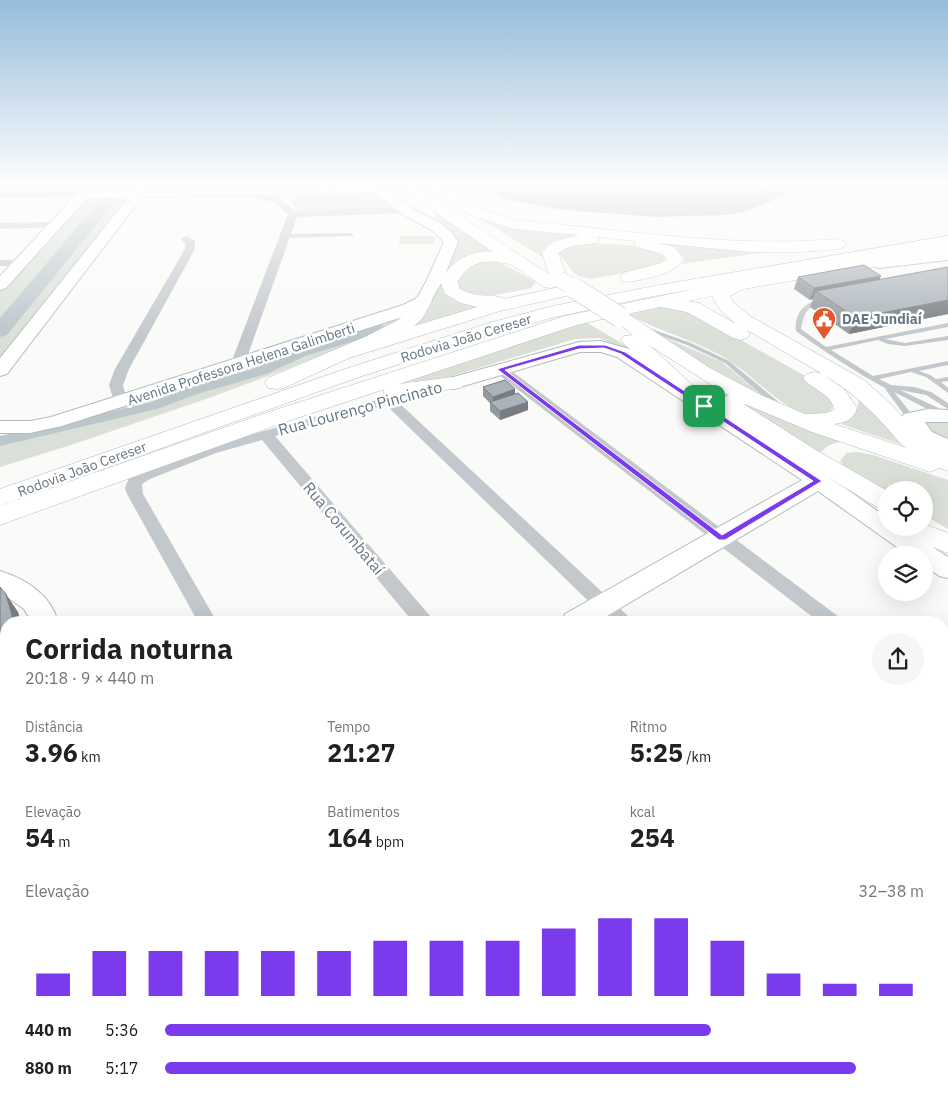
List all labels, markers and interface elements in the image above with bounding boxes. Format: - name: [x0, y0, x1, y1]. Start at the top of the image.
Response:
- public building icon: DAE Jundiaí: [811, 306, 837, 340]
- street label: Rodovia João Cereser: [398, 310, 534, 366]
- place label: DAE Jundiaí: [842, 310, 923, 328]
- street label: Avenida Professora Helena Galimberti: [125, 319, 357, 409]
- street label: Rua Lourenço Pincinato: [276, 376, 444, 440]
- pin: [683, 385, 725, 427]
- icon: arrive: [690, 392, 718, 420]
- street label: Rodovia João Cereser: [15, 437, 149, 501]
- street label: Rua Corumbataí: [299, 477, 389, 579]
- map controls: [878, 481, 933, 601]
- button: locate: [878, 481, 933, 536]
- button: layers: [878, 546, 933, 601]
- text: Corrida noturna: [25, 630, 233, 667]
- button: share: [872, 633, 924, 685]
- text: 20:18 · 9 × 440 m: [25, 668, 154, 688]
- text: Distância: [25, 718, 83, 736]
- text: Tempo: [327, 718, 370, 736]
- text: Ritmo: [630, 718, 667, 736]
- text: 3.96: [25, 736, 78, 769]
- text: 21:27: [327, 736, 396, 769]
- text: 5:25: [630, 736, 683, 769]
- text: km: [78, 748, 101, 766]
- text: /km: [683, 748, 711, 766]
- text: Elevação: [25, 803, 81, 821]
- text: Batimentos: [327, 803, 400, 821]
- text: kcal: [630, 803, 655, 821]
- text: 54: [25, 821, 55, 854]
- text: 164: [327, 821, 372, 854]
- text: 254: [630, 821, 675, 854]
- text: m: [55, 833, 71, 851]
- text: bpm: [372, 833, 404, 851]
- text: Elevação: [25, 881, 89, 901]
- text: 32–38 m: [858, 881, 924, 901]
- text: 440 m: [25, 1020, 72, 1040]
- text: 5:36: [105, 1020, 138, 1040]
- text: 880 m: [25, 1058, 72, 1078]
- text: 5:17: [105, 1058, 138, 1078]

